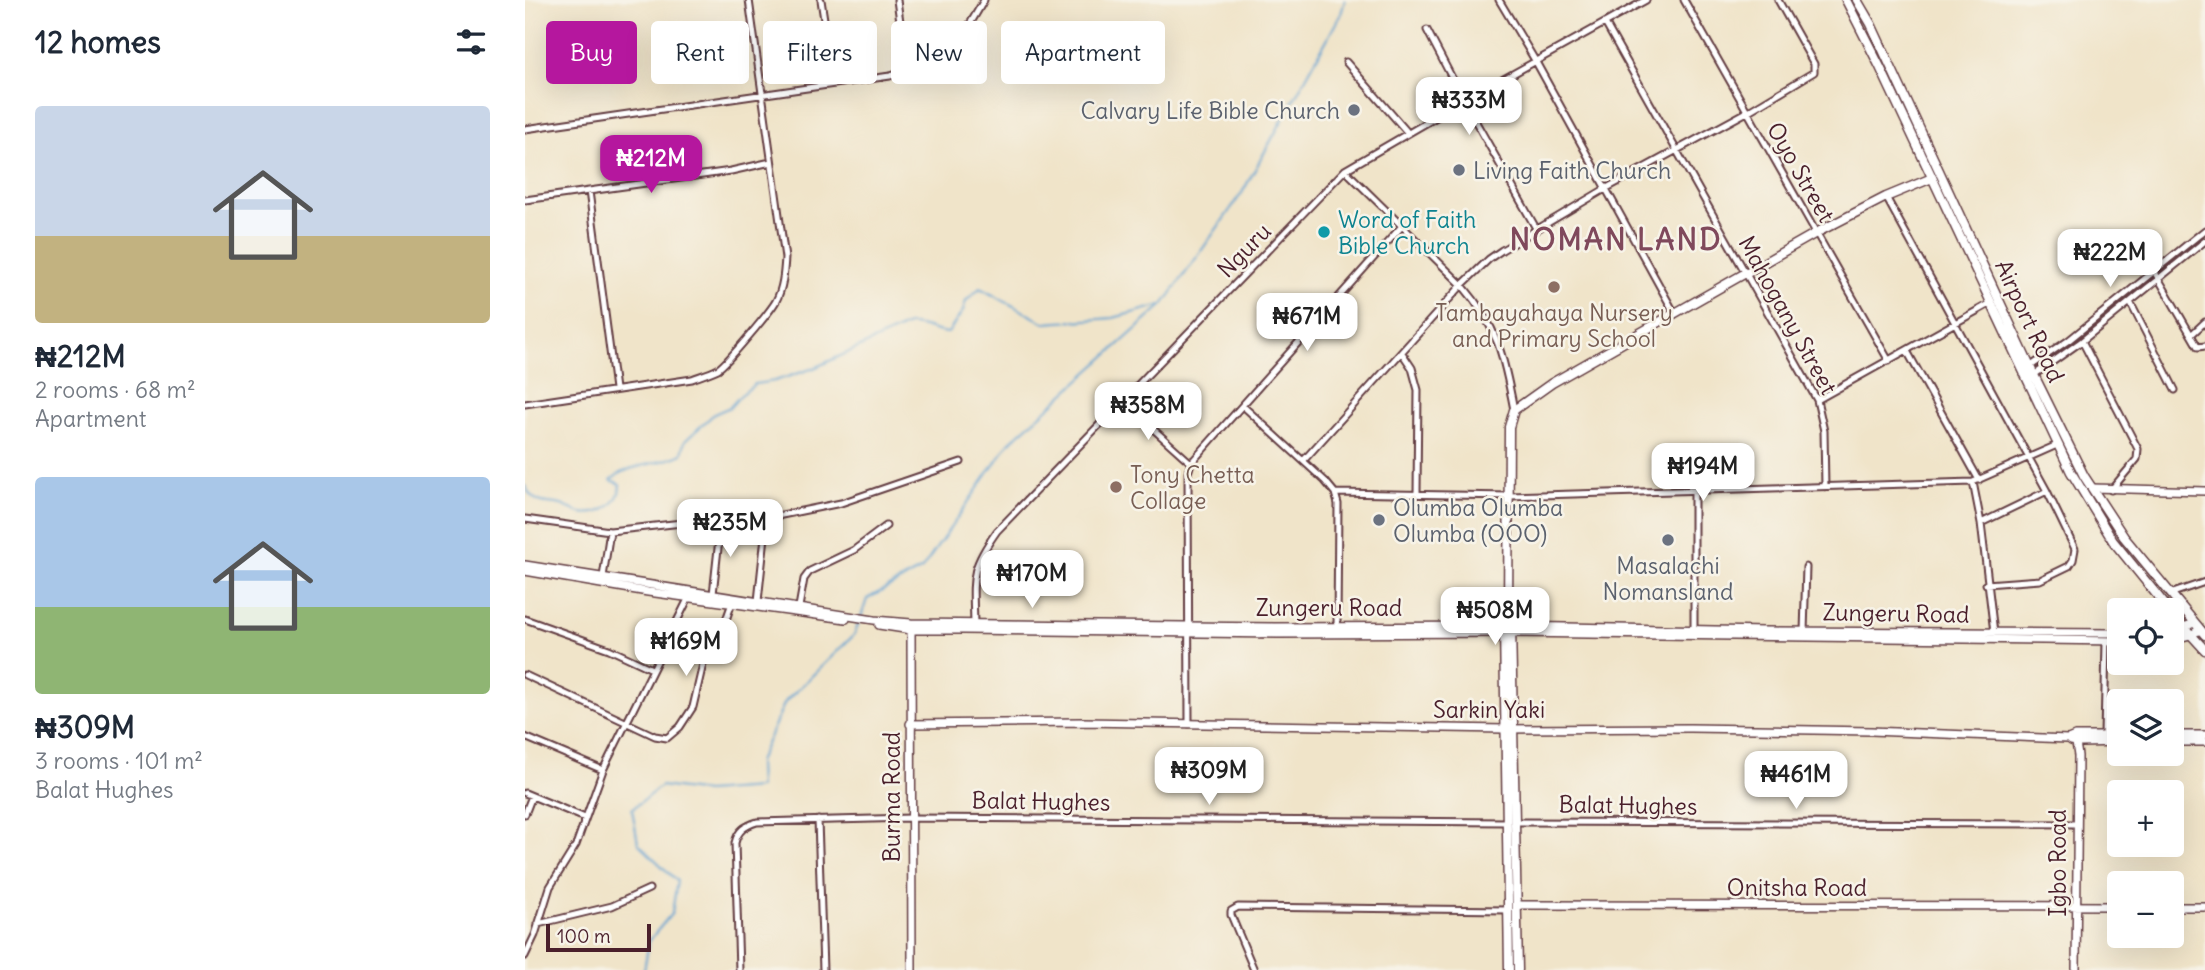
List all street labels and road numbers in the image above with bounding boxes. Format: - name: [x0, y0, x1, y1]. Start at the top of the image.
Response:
- street label: Oyo Street: [1761, 117, 1841, 227]
- street label: Nguru: [1211, 217, 1277, 283]
- street label: Mahogany Street: [1732, 231, 1844, 400]
- street label: Airport Road: [1989, 255, 2071, 387]
- street label: Zungeru Road: [1256, 593, 1402, 622]
- street label: Zungeru Road: [1822, 597, 1970, 629]
- street label: Sarkin Yaki: [1433, 695, 1545, 724]
- street label: Burma Road: [877, 732, 906, 862]
- street label: Balat Hughes: [971, 785, 1111, 817]
- street label: Balat Hughes: [1558, 789, 1698, 821]
- street label: Igbo Road: [2043, 809, 2072, 917]
- street label: Onitsha Road: [1727, 873, 1867, 902]

